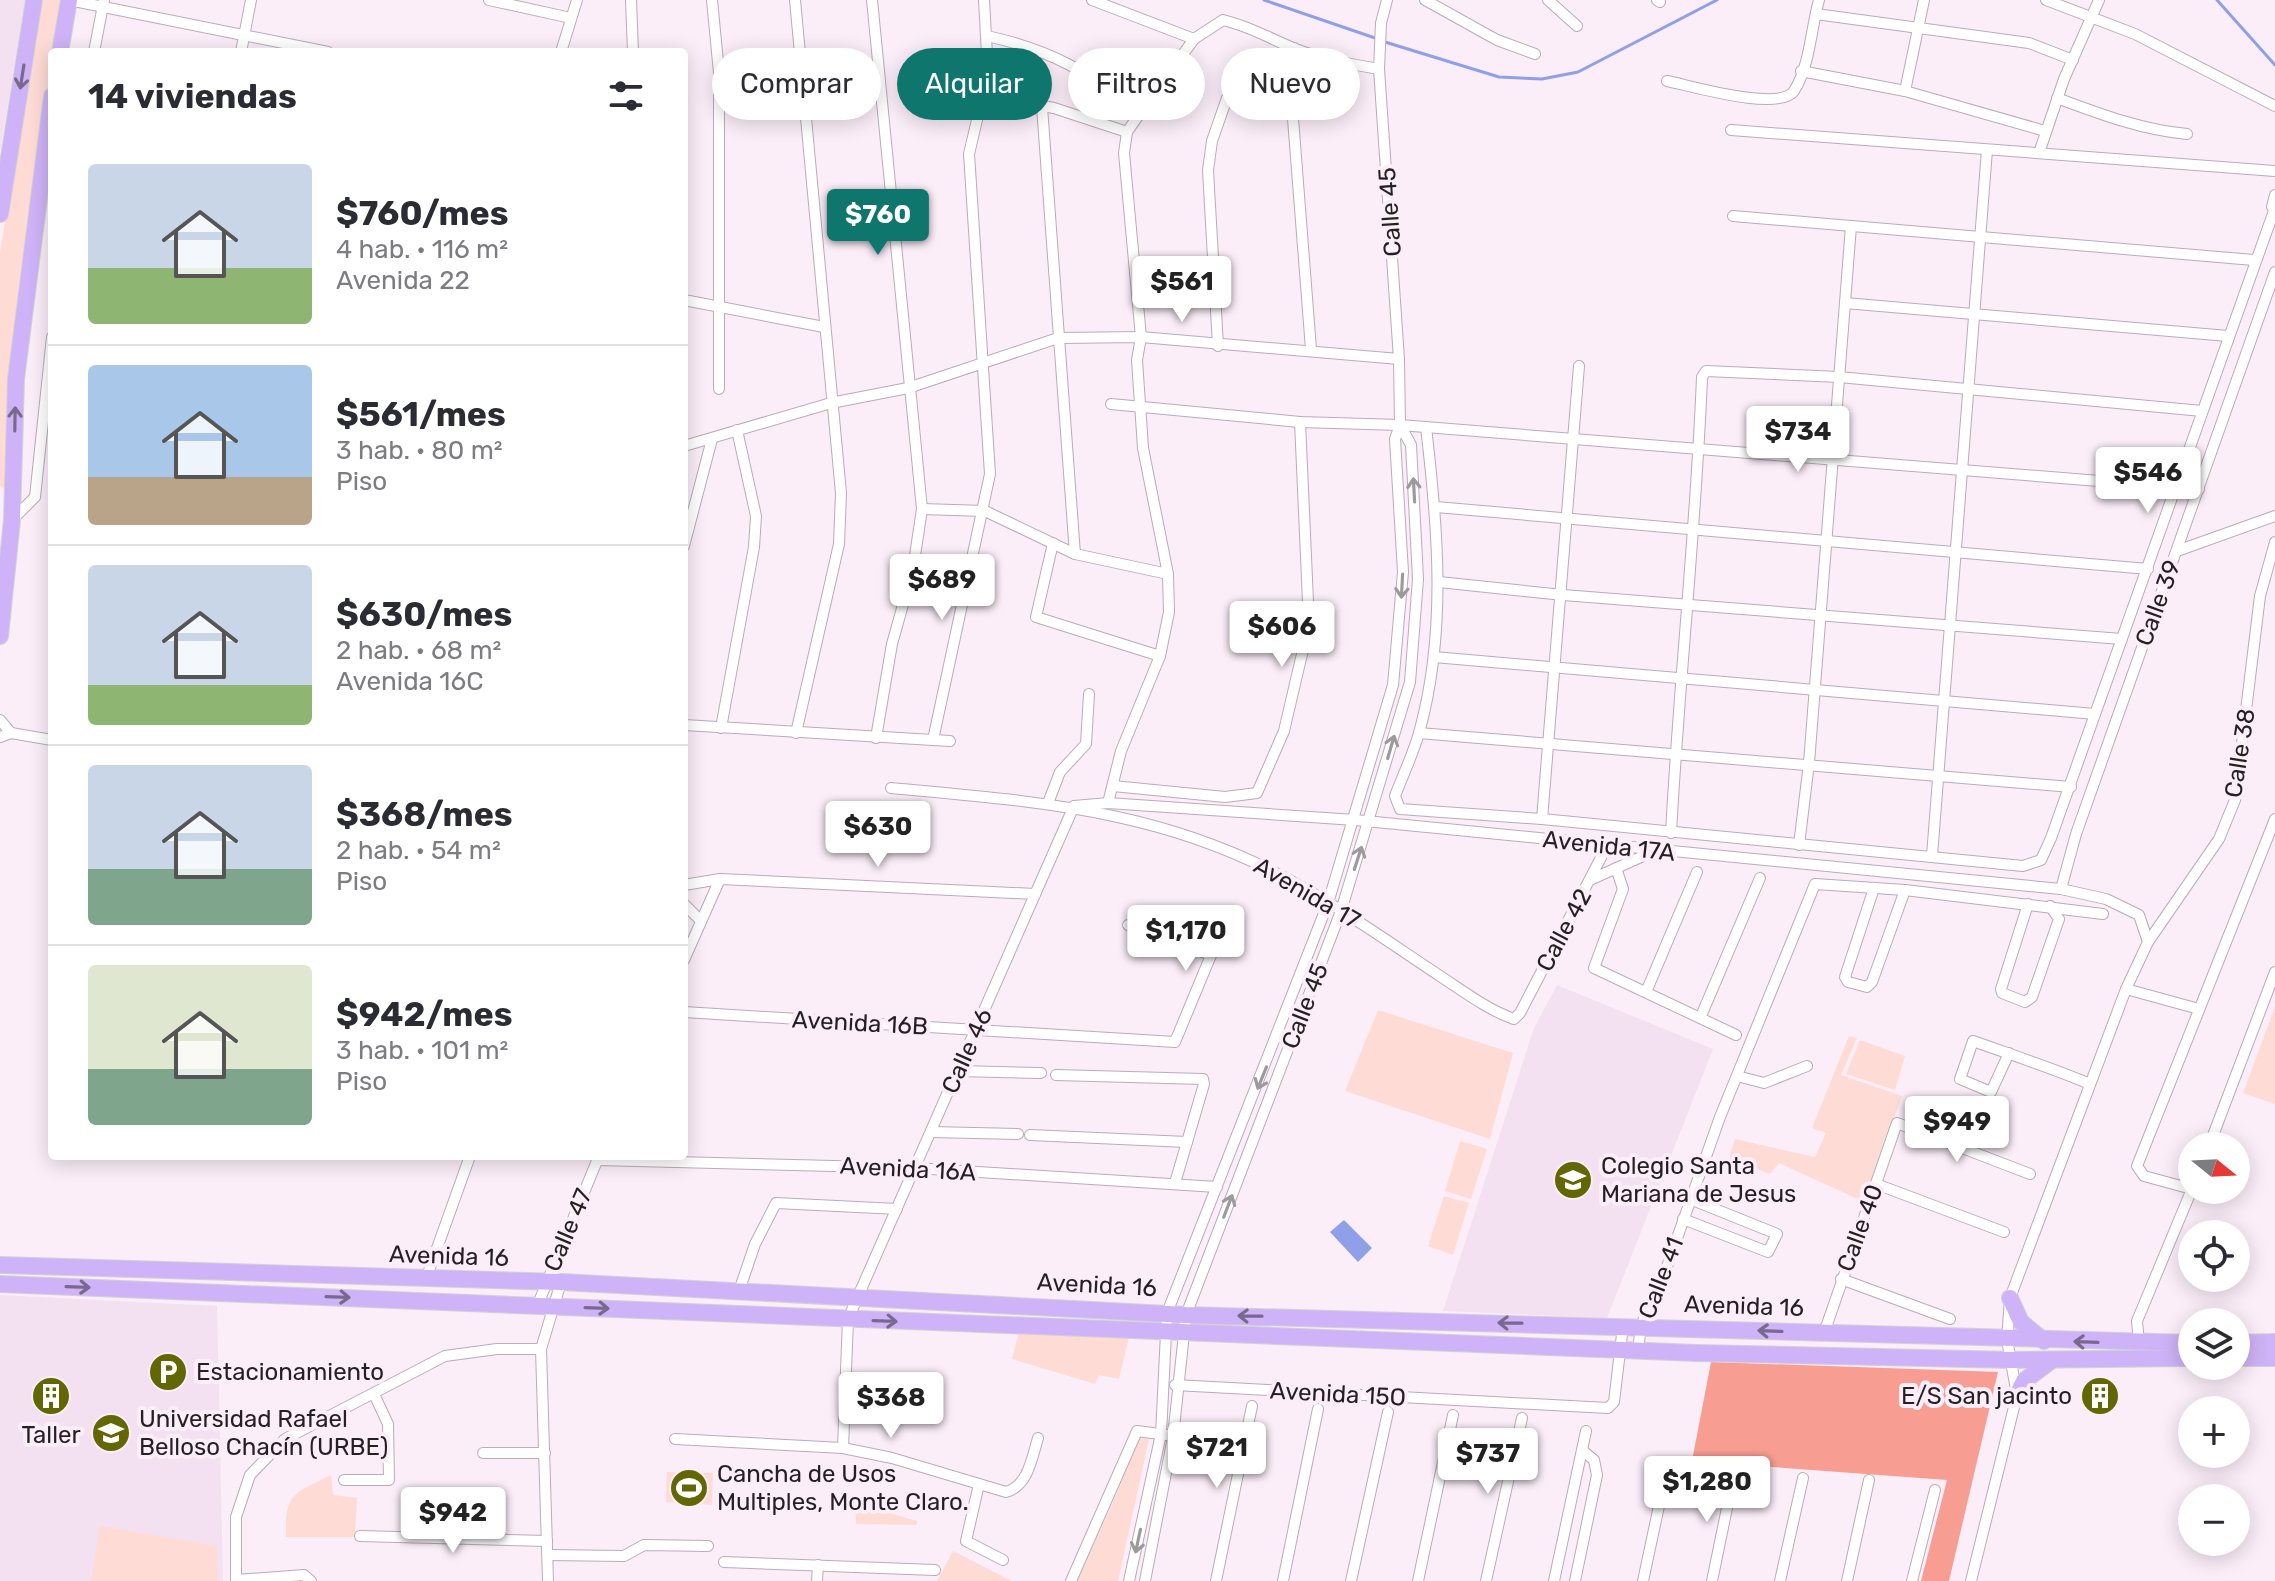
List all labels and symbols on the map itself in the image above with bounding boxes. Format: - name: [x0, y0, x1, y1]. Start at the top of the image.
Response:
- one-way arrow: [13, 64, 28, 89]
- street label: Calle 45: [1373, 166, 1407, 258]
- pin: $760: [831, 189, 925, 257]
- pin: $561: [1135, 256, 1229, 324]
- one-way arrow: [7, 406, 23, 433]
- pin: $734: [1751, 406, 1845, 474]
- pin: $546: [2101, 447, 2195, 515]
- one-way arrow: [1406, 477, 1421, 504]
- pin: $689: [895, 554, 989, 622]
- street label: Calle 39: [2130, 556, 2186, 650]
- one-way arrow: [1395, 572, 1410, 599]
- pin: $606: [1235, 601, 1329, 669]
- street label: Calle 38: [2219, 706, 2261, 800]
- one-way arrow: [1385, 734, 1400, 760]
- pin: $630: [831, 801, 925, 869]
- street label: Avenida 17A: [1541, 825, 1677, 867]
- one-way arrow: [1352, 846, 1367, 871]
- street label: Avenida 17: [1249, 851, 1365, 935]
- street label: Calle 42: [1531, 884, 1597, 976]
- pin: $1,170: [1121, 905, 1251, 973]
- street label: Calle 45: [1276, 959, 1334, 1053]
- street label: Calle 46: [936, 1004, 998, 1098]
- street label: Avenida 16B: [791, 1005, 929, 1041]
- one-way arrow: [1253, 1065, 1268, 1090]
- pin: $949: [1910, 1096, 2004, 1164]
- north arrow: [2178, 1132, 2250, 1204]
- street label: Avenida 16A: [839, 1151, 977, 1187]
- place label: Colegio Santa Mariana de Jesus: [1601, 1152, 1796, 1208]
- school or university icon: Colegio Santa Mariana de Jesus: [1552, 1159, 1594, 1201]
- street label: Calle 40: [1831, 1181, 1889, 1275]
- street label: Calle 47: [538, 1184, 598, 1276]
- one-way arrow: [1222, 1194, 1236, 1219]
- street label: Calle 41: [1633, 1233, 1689, 1323]
- street label: Avenida 16: [388, 1240, 510, 1272]
- street label: Avenida 16: [1036, 1268, 1158, 1302]
- one-way arrow: [64, 1280, 91, 1295]
- one-way arrow: [324, 1289, 351, 1304]
- street label: Avenida 16: [1683, 1290, 1805, 1322]
- one-way arrow: [584, 1300, 610, 1315]
- one-way arrow: [1237, 1309, 1264, 1324]
- one-way arrow: [871, 1313, 898, 1328]
- one-way arrow: [1497, 1315, 1524, 1331]
- one-way arrow: [1757, 1324, 1784, 1339]
- one-way arrow: [2073, 1335, 2100, 1350]
- parking icon: Estacionamiento: [147, 1351, 189, 1393]
- place label: Estacionamiento: [196, 1358, 384, 1386]
- pin: $368: [844, 1372, 938, 1440]
- building icon: Taller: [30, 1375, 72, 1417]
- building icon: E/S San jacinto: [2079, 1375, 2121, 1417]
- street label: Avenida 15O: [1269, 1376, 1407, 1412]
- place label: E/S San jacinto: [1901, 1382, 2072, 1410]
- place label: Universidad Rafael Belloso Chacín (URBE): [139, 1405, 388, 1461]
- school or university icon: Universidad Rafael Belloso Chacín (URBE): [90, 1412, 132, 1454]
- place label: Taller: [21, 1421, 81, 1449]
- pin: $721: [1170, 1422, 1264, 1490]
- pin: $737: [1441, 1428, 1535, 1496]
- pin: $1,280: [1642, 1456, 1772, 1524]
- place label: Cancha de Usos Multiples, Monte Claro.: [717, 1460, 969, 1516]
- sports icon: Cancha de Usos Multiples, Monte Claro.: [668, 1467, 710, 1509]
- pin: $942: [406, 1487, 500, 1555]
- one-way arrow: [1130, 1528, 1145, 1553]

